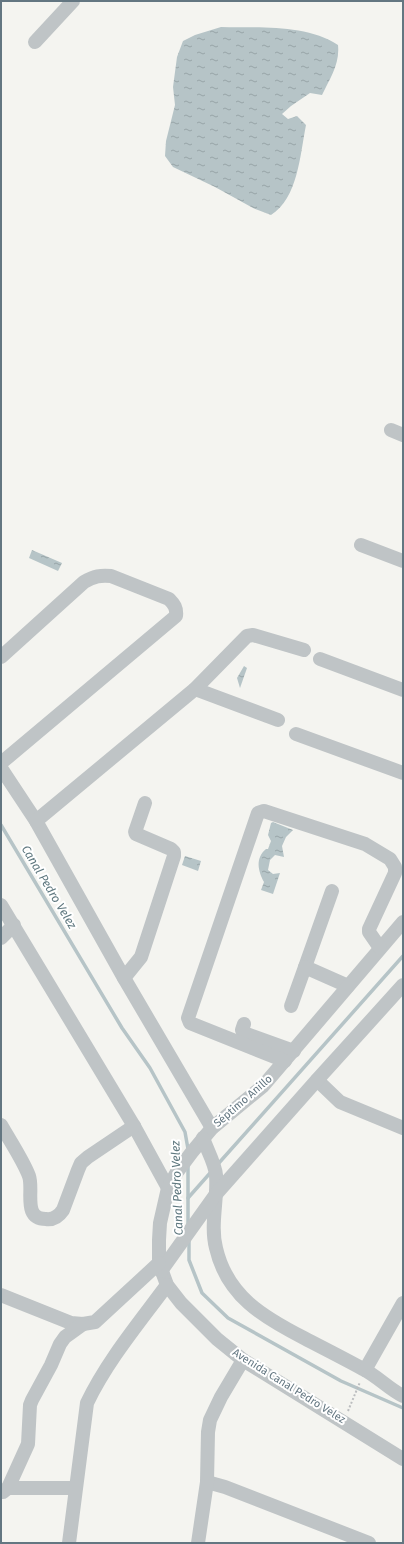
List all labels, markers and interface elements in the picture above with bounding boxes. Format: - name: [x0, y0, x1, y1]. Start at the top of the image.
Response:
- water label: Canal Pedro Velez: [19, 843, 80, 932]
- street label: Séptimo Anillo: [211, 1072, 275, 1130]
- water label: Canal Pedro Velez: [168, 1140, 186, 1236]
- street label: Avenida Canal Pedro Velez: [230, 1346, 348, 1426]

